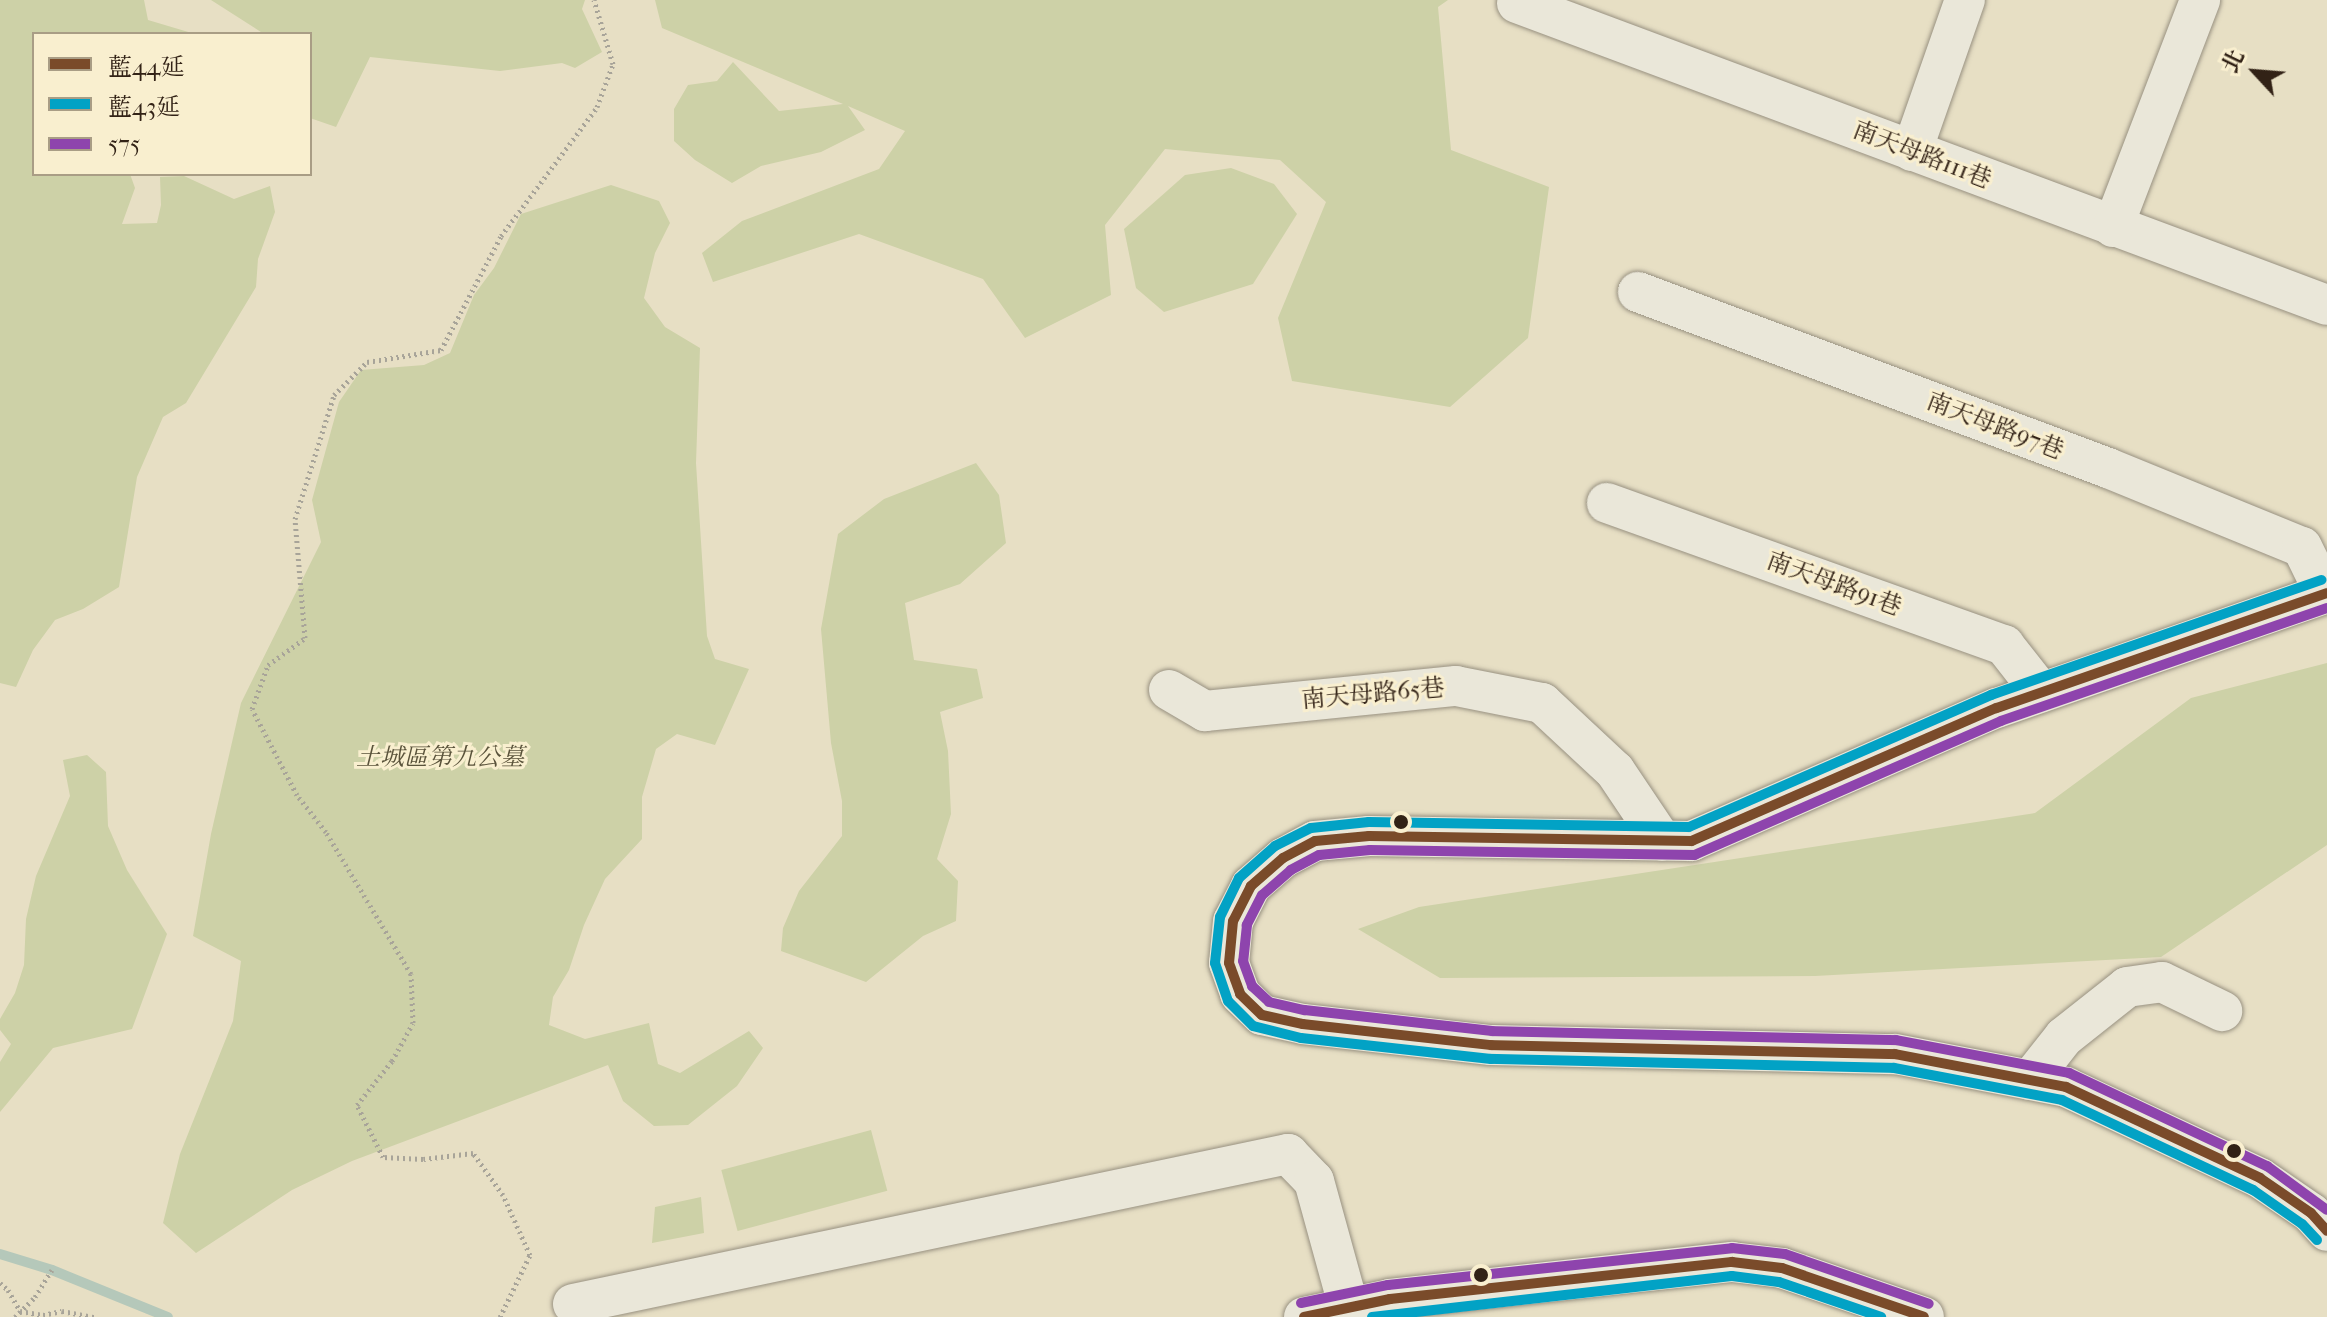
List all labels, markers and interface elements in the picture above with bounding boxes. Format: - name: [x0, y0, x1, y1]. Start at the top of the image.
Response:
- legend: [32, 32, 312, 176]
- north arrow: [2215, 32, 2295, 112]
- text: 北: [2217, 46, 2250, 77]
- text: 藍44延: [108, 53, 184, 81]
- text: 藍43延: [108, 93, 180, 121]
- street label: 南天母路111巷: [1849, 115, 1995, 195]
- text: 575: [108, 130, 140, 158]
- street label: 南天母路97巷: [1923, 387, 2067, 465]
- street label: 南天母路91巷: [1763, 546, 1905, 622]
- street label: 南天母路65巷: [1300, 673, 1446, 715]
- park label: 土城區第九公墓: [356, 744, 524, 772]
- unlabelled marker: [1393, 814, 1409, 830]
- unlabelled marker: [2226, 1143, 2242, 1159]
- unlabelled marker: [1473, 1267, 1489, 1283]

